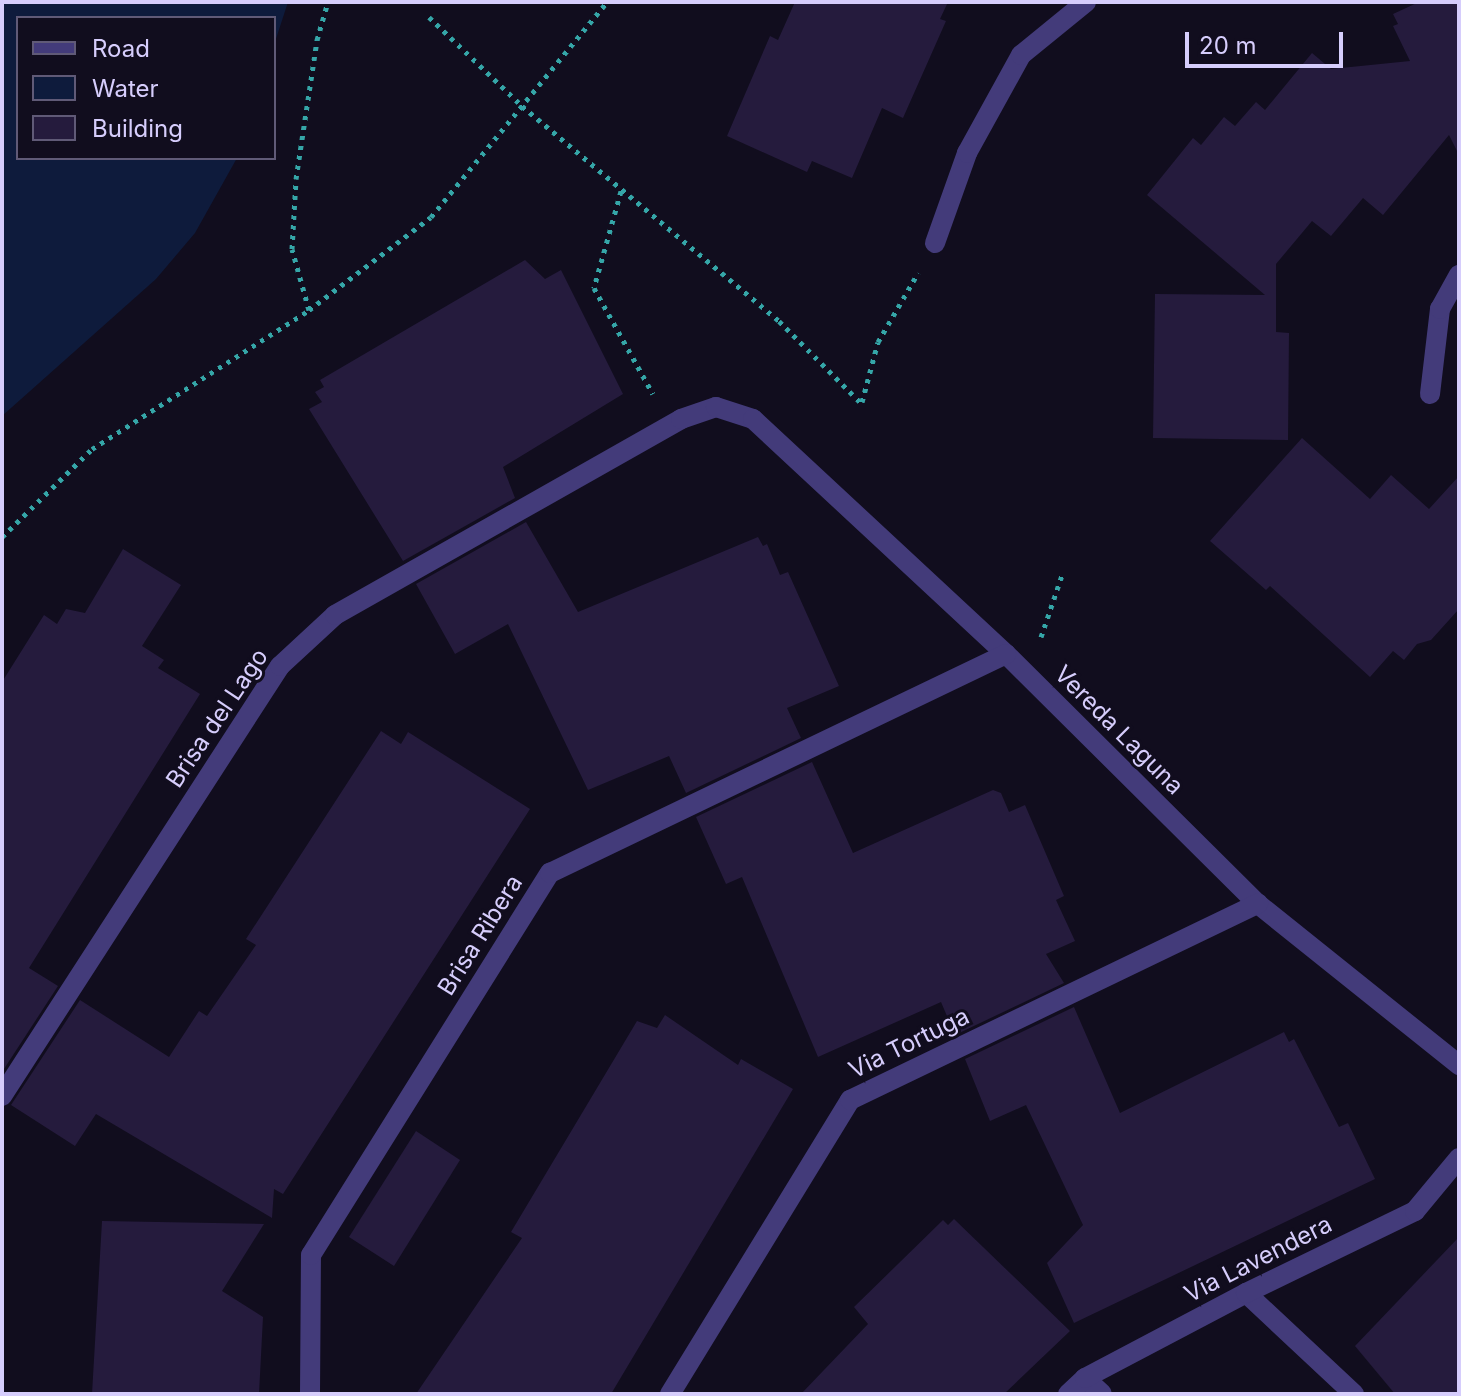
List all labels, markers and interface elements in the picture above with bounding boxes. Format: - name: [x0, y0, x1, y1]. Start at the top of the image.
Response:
- legend: [16, 16, 276, 160]
- scale bar: [1189, 16, 1347, 66]
- text: 20 m: [1199, 31, 1257, 60]
- text: Road: [92, 34, 150, 63]
- text: Water: [92, 74, 159, 103]
- text: Building: [92, 114, 183, 143]
- street label: Brisa del Lago: [160, 643, 274, 793]
- street label: Vereda Laguna: [1049, 660, 1189, 800]
- street label: Brisa Ribera: [432, 870, 528, 1000]
- street label: Via Tortuga: [844, 1002, 974, 1084]
- street label: Via Lavendera: [1179, 1209, 1337, 1309]

